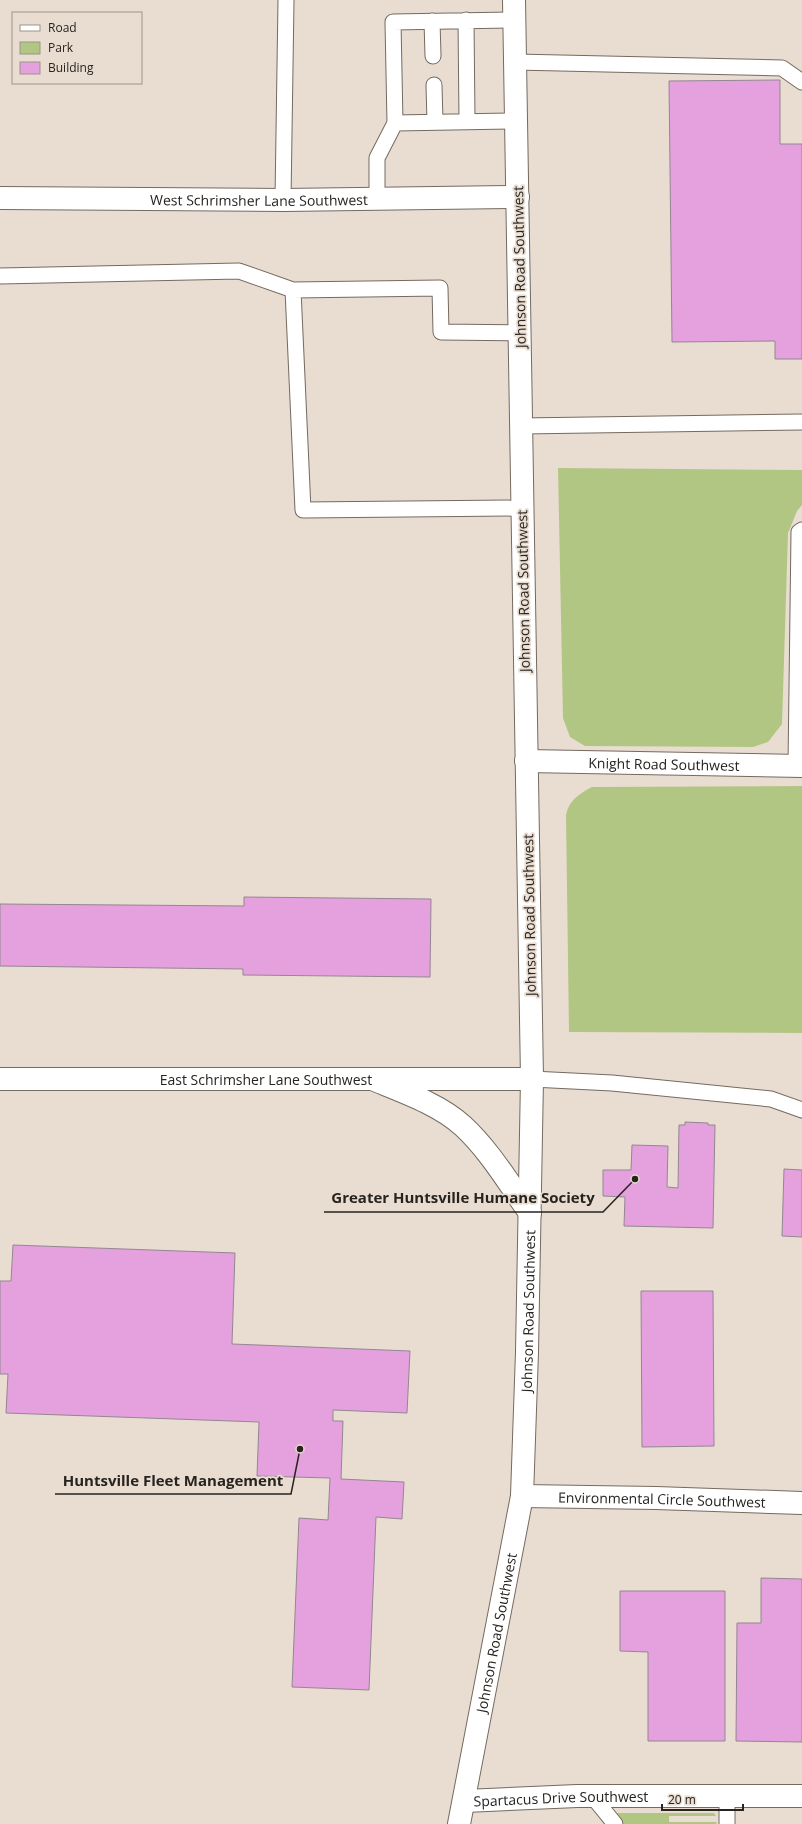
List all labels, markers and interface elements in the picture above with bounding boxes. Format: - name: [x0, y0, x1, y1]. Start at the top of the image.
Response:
- legend: [12, 12, 142, 84]
- text: Road: [48, 19, 77, 36]
- text: Park: [48, 39, 74, 56]
- text: Building: [48, 59, 94, 76]
- street label: Johnson Road Southwest: [508, 186, 530, 350]
- street label: West Schrimsher Lane Southwest: [150, 189, 368, 210]
- street label: Johnson Road Southwest: [512, 510, 534, 674]
- street label: Knight Road Southwest: [588, 753, 740, 774]
- street label: Johnson Road Southwest: [518, 834, 540, 998]
- street label: East Schrimsher Lane Southwest: [160, 1070, 372, 1089]
- callout: Greater Huntsville Humane Society: [324, 1185, 603, 1212]
- text: Greater Huntsville Humane Society: [331, 1187, 595, 1207]
- street label: Johnson Road Southwest: [516, 1230, 539, 1395]
- callout: Huntsville Fleet Management: [55, 1467, 291, 1494]
- text: Huntsville Fleet Management: [63, 1470, 284, 1490]
- street label: Environmental Circle Southwest: [558, 1487, 766, 1511]
- street label: Johnson Road Southwest: [471, 1551, 520, 1716]
- scale bar: [662, 1786, 743, 1812]
- street label: Spartacus Drive Southwest: [473, 1787, 648, 1810]
- text: 20 m: [668, 1791, 696, 1808]

